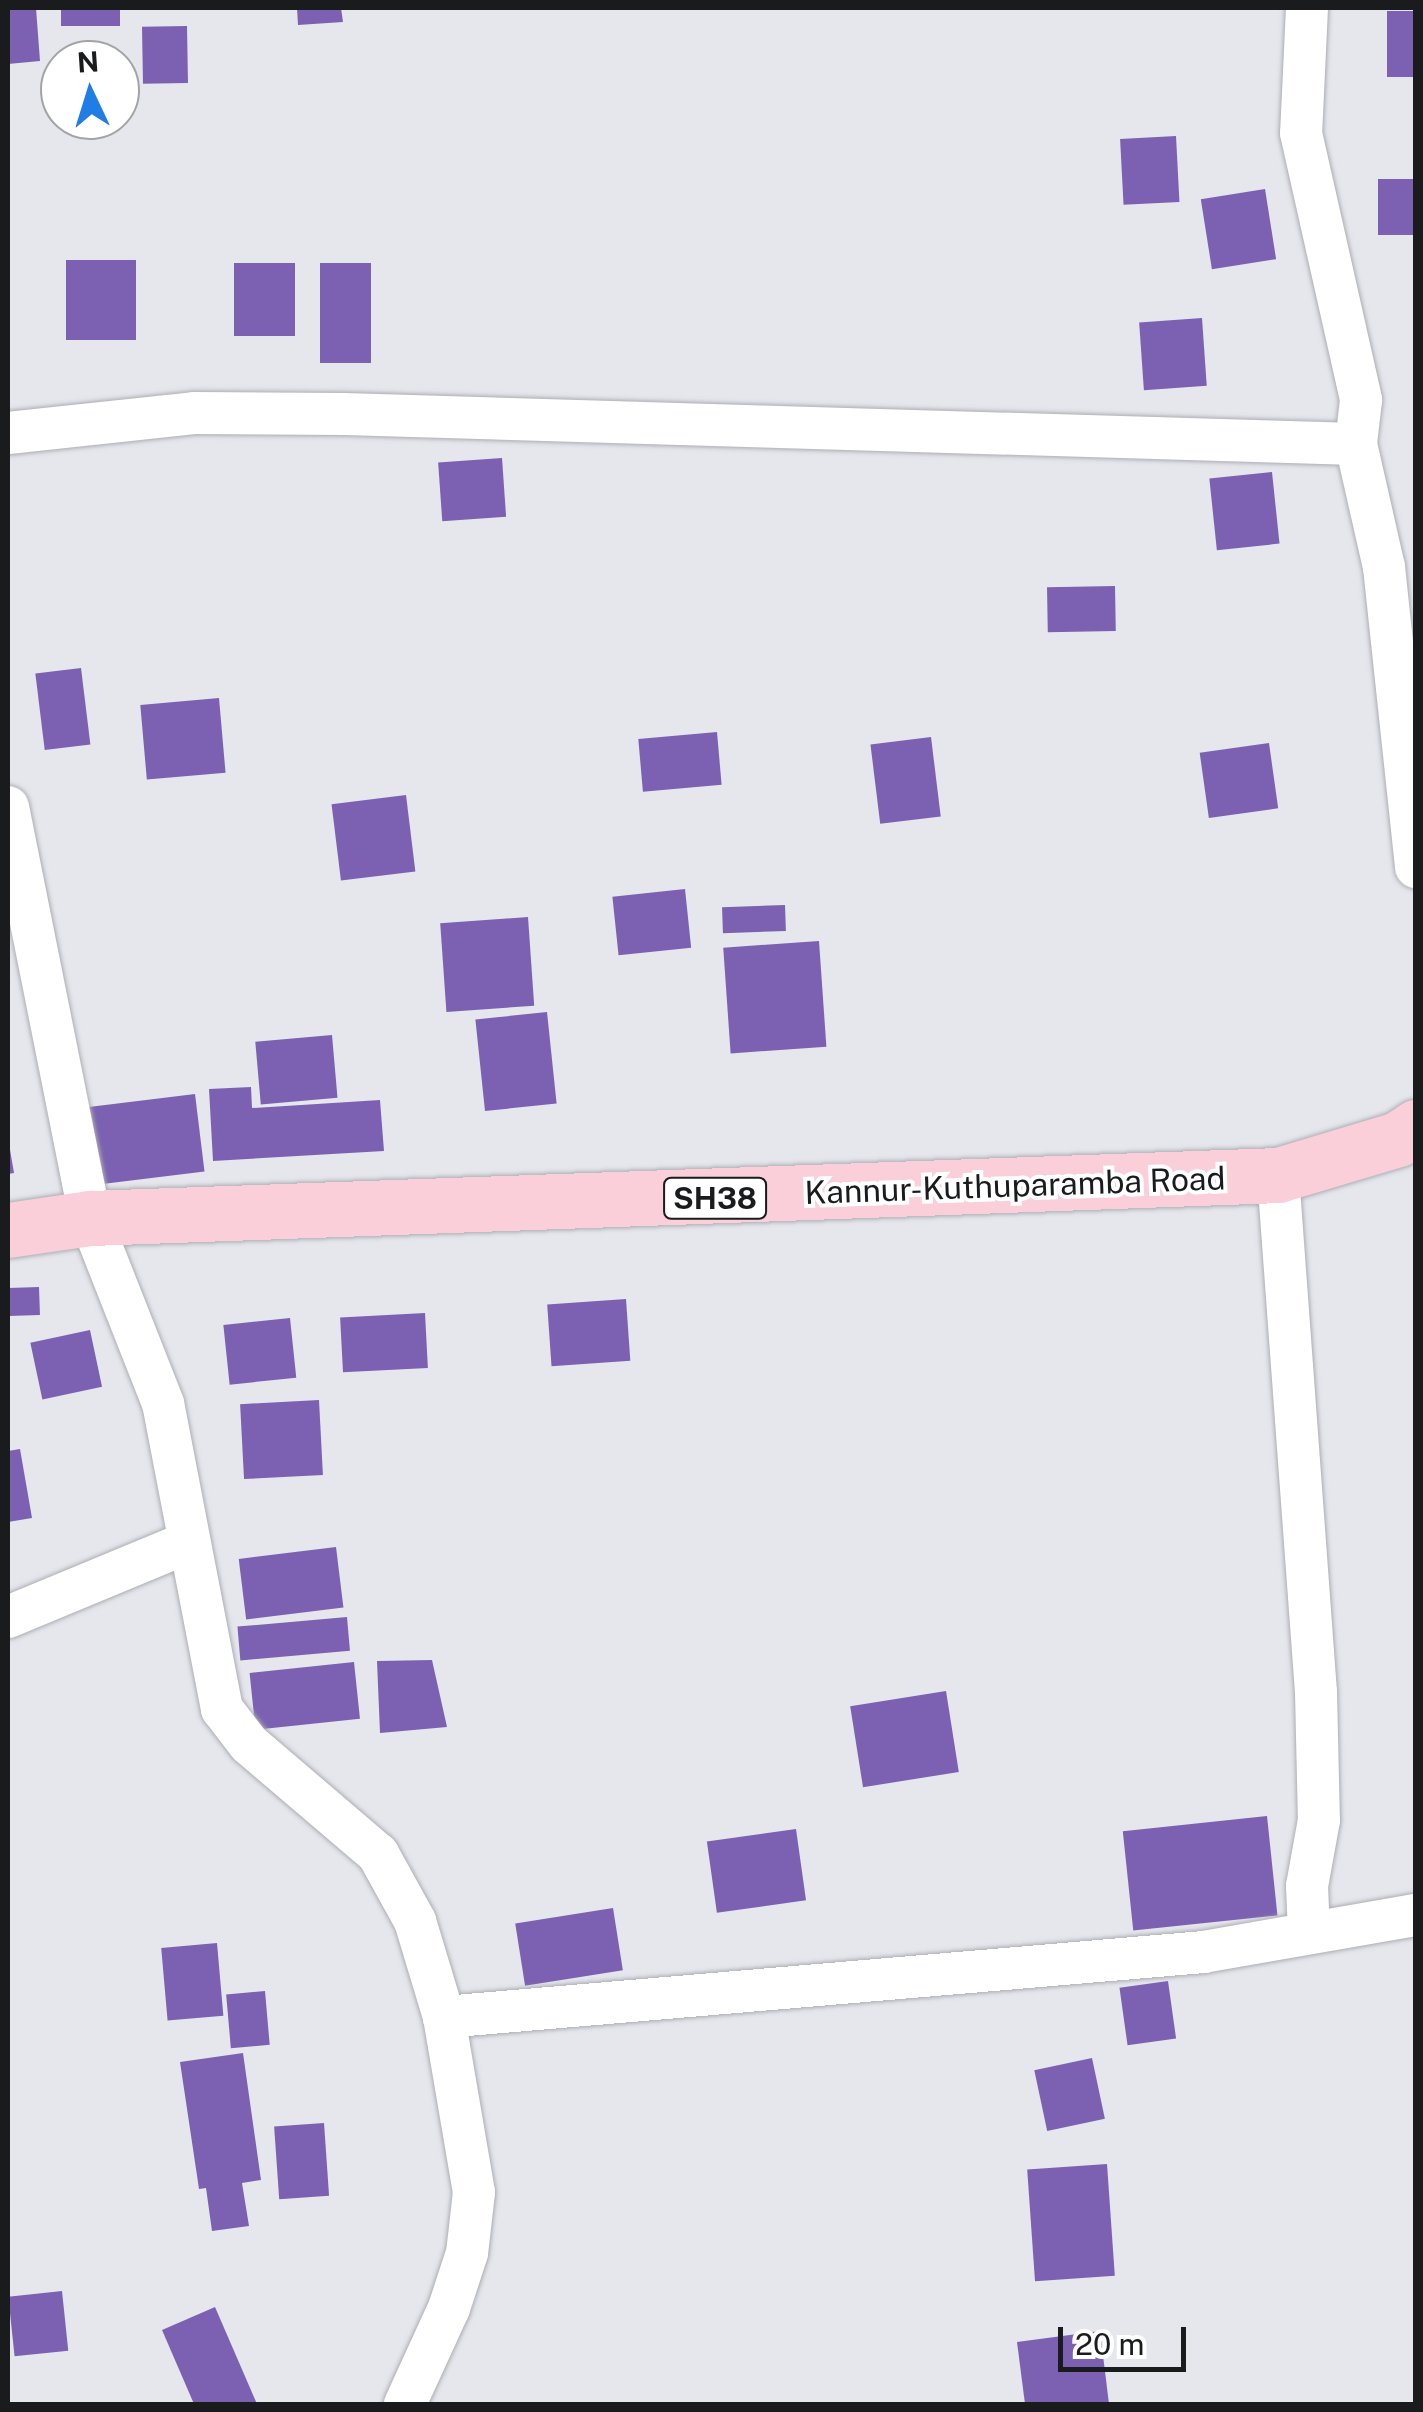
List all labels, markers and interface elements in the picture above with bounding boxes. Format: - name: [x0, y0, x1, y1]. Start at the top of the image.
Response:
- north arrow: [40, 40, 140, 140]
- text: N: [76, 44, 100, 79]
- street label: Kannur-Kuthuparamba Road: [804, 1159, 1226, 1213]
- road number: SH38: [662, 1173, 768, 1223]
- scale bar: [1063, 2307, 1190, 2369]
- text: 20 m: [1075, 2326, 1144, 2362]

